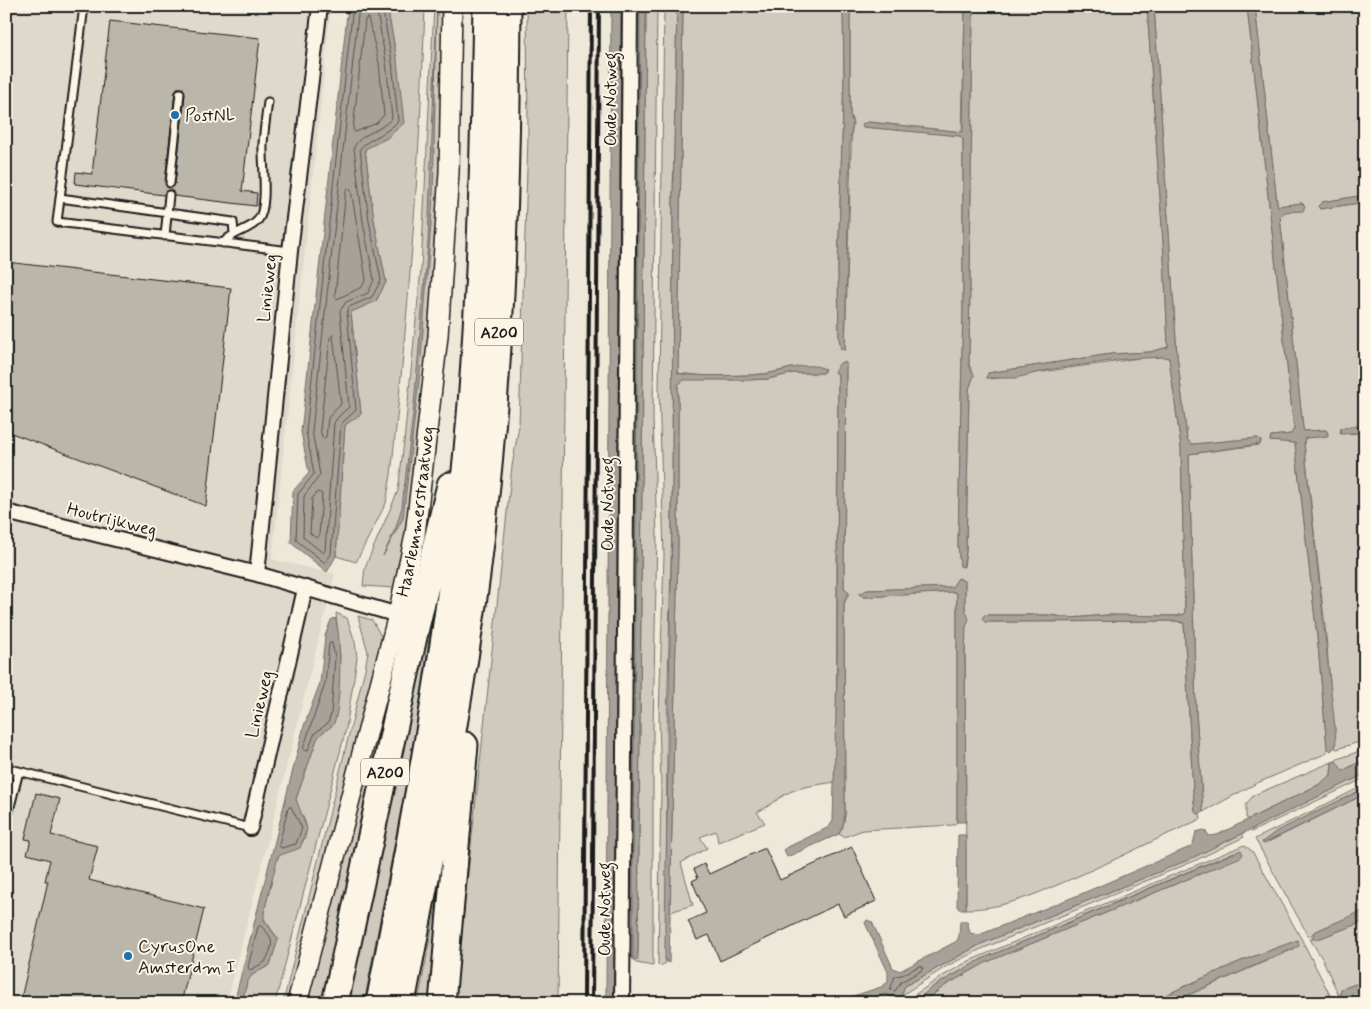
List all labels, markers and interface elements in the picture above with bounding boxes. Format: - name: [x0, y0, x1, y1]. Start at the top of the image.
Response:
- street label: Oude Notweg: [599, 52, 625, 146]
- place label: PostNL: [185, 104, 235, 128]
- marker: PostNL: [169, 109, 181, 121]
- street label: Linieweg: [252, 253, 284, 324]
- road number: A200: [475, 318, 523, 346]
- street label: Haarlemmerstraatweg: [391, 425, 440, 599]
- street label: Oude Notweg: [596, 457, 622, 551]
- street label: Houtrijkweg: [64, 497, 159, 543]
- street label: Linieweg: [241, 668, 279, 740]
- road number: A200: [361, 759, 409, 786]
- street label: Oude Notweg: [593, 862, 619, 956]
- place label: CyrusOne Amsterdm I: [138, 935, 236, 980]
- marker: CyrusOne Amsterdm I: [122, 950, 134, 962]

